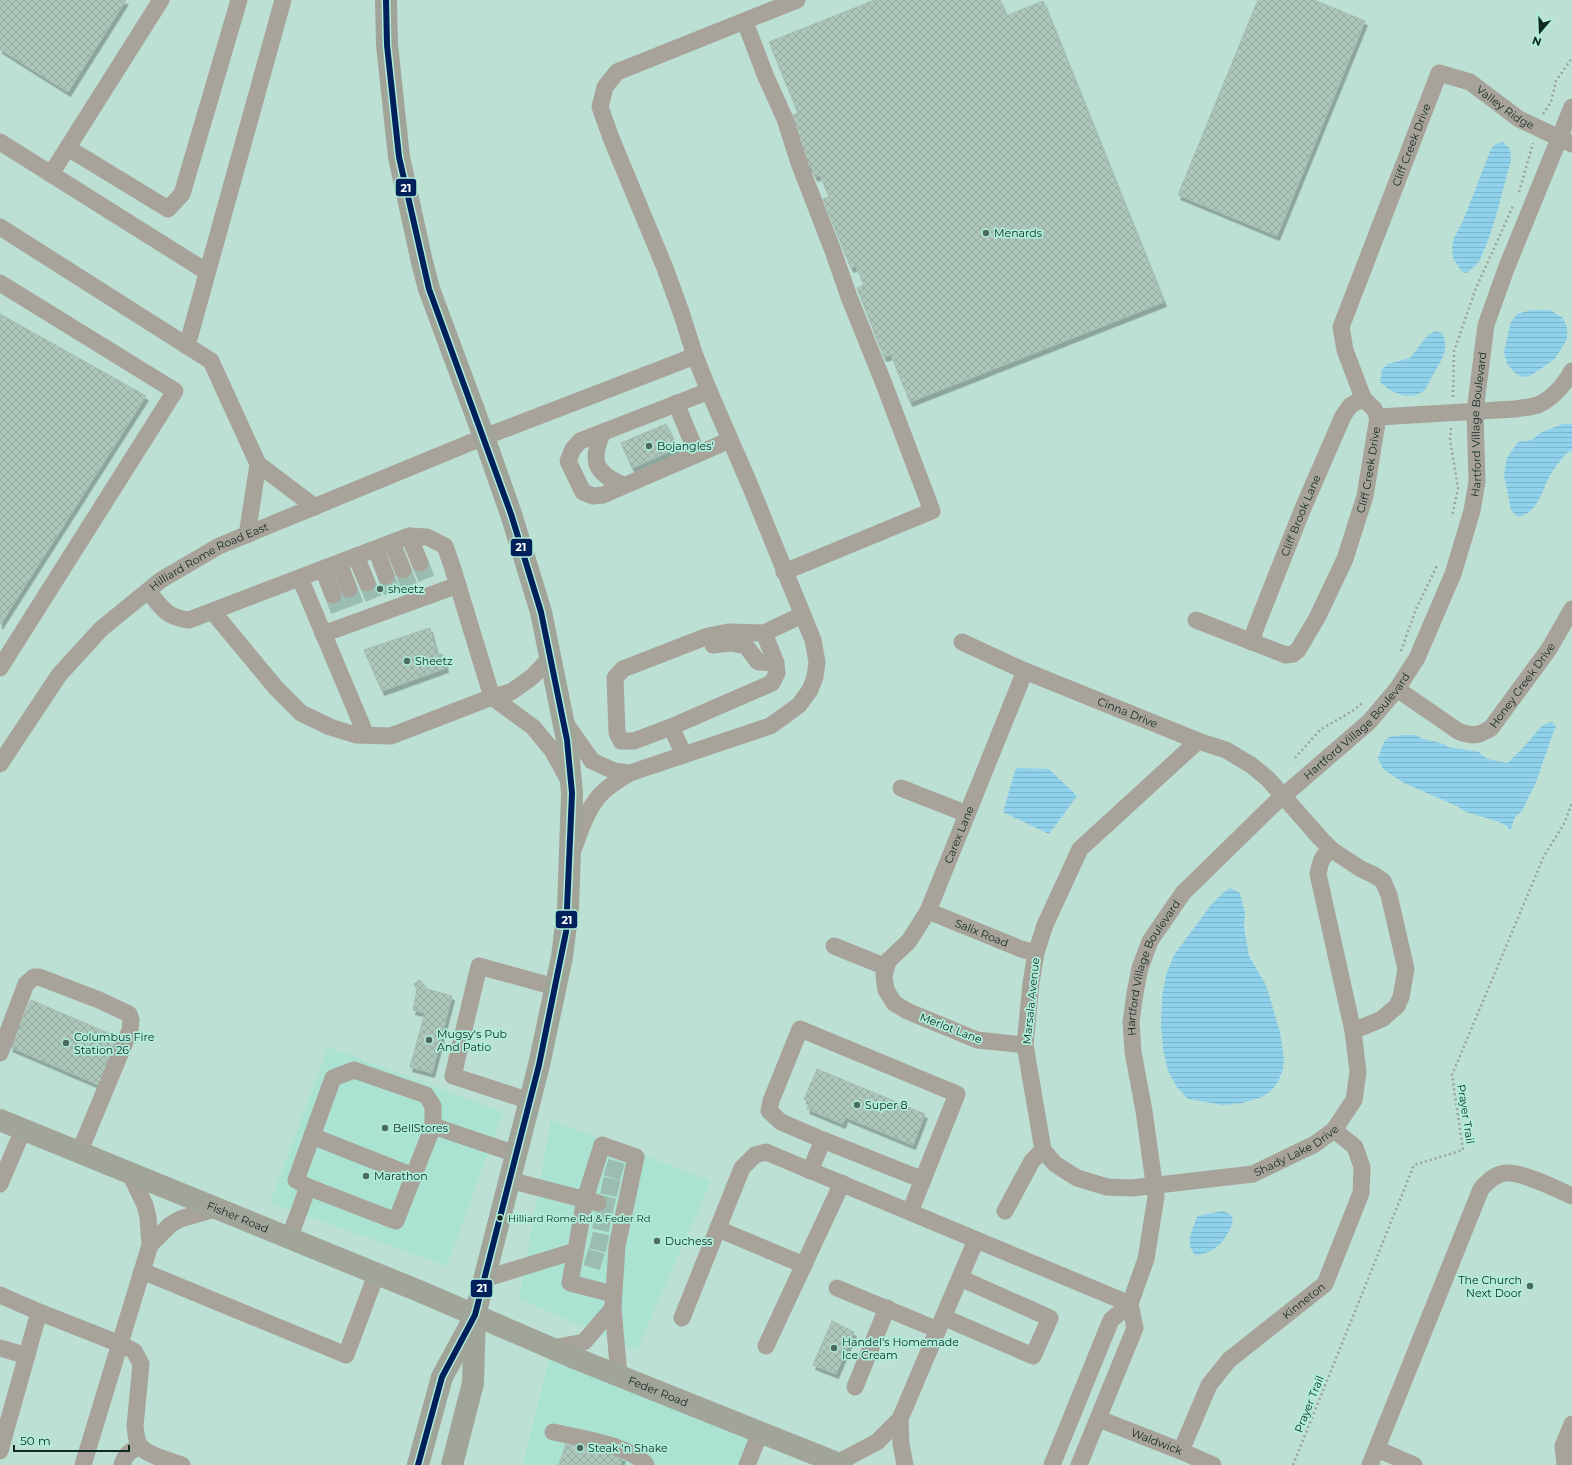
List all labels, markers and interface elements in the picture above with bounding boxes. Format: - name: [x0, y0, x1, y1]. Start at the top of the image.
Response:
- north arrow: [1520, 12, 1560, 52]
- text: N: [1530, 33, 1543, 50]
- street label: Valley Ridge: [1474, 82, 1537, 132]
- street label: Cliff Creek Drive: [1389, 101, 1434, 188]
- line badge: 21: [395, 178, 417, 197]
- text: 21: [401, 181, 411, 195]
- place label: Menards: [994, 226, 1043, 240]
- marker: Menards: [981, 228, 991, 238]
- street label: Hartford Village Boulevard: [1467, 351, 1490, 498]
- street label: Cliff Creek Drive: [1353, 425, 1383, 515]
- place label: Bojangles': [657, 439, 714, 453]
- marker: Bojangles': [644, 441, 654, 451]
- street label: Cliff Brook Lane: [1278, 472, 1324, 558]
- street label: Hilliard Rome Road East: [146, 519, 271, 594]
- line badge: 21: [510, 538, 533, 557]
- text: 21: [516, 540, 526, 554]
- place label: sheetz: [388, 582, 425, 596]
- marker: sheetz: [375, 584, 385, 594]
- street label: Honey Creek Drive: [1486, 640, 1558, 731]
- place label: Sheetz: [415, 654, 453, 668]
- marker: Sheetz: [402, 656, 412, 666]
- street label: Hartford Village Boulevard: [1301, 670, 1413, 782]
- street label: Cinna Drive: [1095, 694, 1160, 731]
- street label: Carex Lane: [941, 804, 977, 866]
- street label: Hartford Village Boulevard: [1124, 897, 1183, 1036]
- line badge: 21: [555, 910, 578, 929]
- text: 21: [562, 913, 572, 927]
- street label: Salix Road: [953, 916, 1011, 950]
- street label: Marsala Avenue: [1019, 957, 1043, 1045]
- street label: Merlot Lane: [918, 1010, 985, 1046]
- place label: Mugsy's Pub And Patio: [437, 1027, 507, 1054]
- place label: Columbus Fire Station 26: [74, 1030, 155, 1057]
- marker: Mugsy's Pub And Patio: [424, 1035, 434, 1045]
- marker: Columbus Fire Station 26: [61, 1038, 71, 1048]
- street label: Prayer Trail: [1454, 1083, 1478, 1145]
- place label: Super 8: [865, 1098, 908, 1112]
- marker: Super 8: [852, 1100, 862, 1110]
- place label: BellStores: [393, 1121, 449, 1135]
- marker: BellStores: [380, 1123, 390, 1133]
- street label: Shady Lake Drive: [1251, 1123, 1342, 1180]
- place label: Marathon: [374, 1169, 428, 1183]
- marker: Marathon: [361, 1171, 371, 1181]
- street label: Fisher Road: [205, 1198, 271, 1236]
- place label: Hilliard Rome Rd & Feder Rd: [508, 1212, 650, 1225]
- marker: Hilliard Rome Rd & Feder Rd: [495, 1213, 505, 1223]
- place label: Duchess: [665, 1234, 713, 1248]
- marker: Duchess: [652, 1236, 662, 1246]
- place label: The Church Next Door: [1458, 1273, 1522, 1300]
- line badge: 21: [470, 1279, 493, 1298]
- street label: Kinneton: [1279, 1280, 1328, 1322]
- text: 21: [477, 1281, 487, 1295]
- marker: The Church Next Door: [1525, 1281, 1535, 1291]
- place label: Handel's Homemade Ice Cream: [842, 1335, 959, 1362]
- marker: Handel's Homemade Ice Cream: [829, 1343, 839, 1353]
- street label: Feder Road: [626, 1373, 690, 1410]
- street label: Prayer Trail: [1291, 1373, 1327, 1435]
- street label: Waldwick: [1129, 1425, 1185, 1458]
- scale bar: [14, 1427, 129, 1453]
- text: 50 m: [20, 1433, 51, 1448]
- place label: Steak 'n Shake: [588, 1441, 668, 1455]
- marker: Steak 'n Shake: [575, 1443, 585, 1453]

